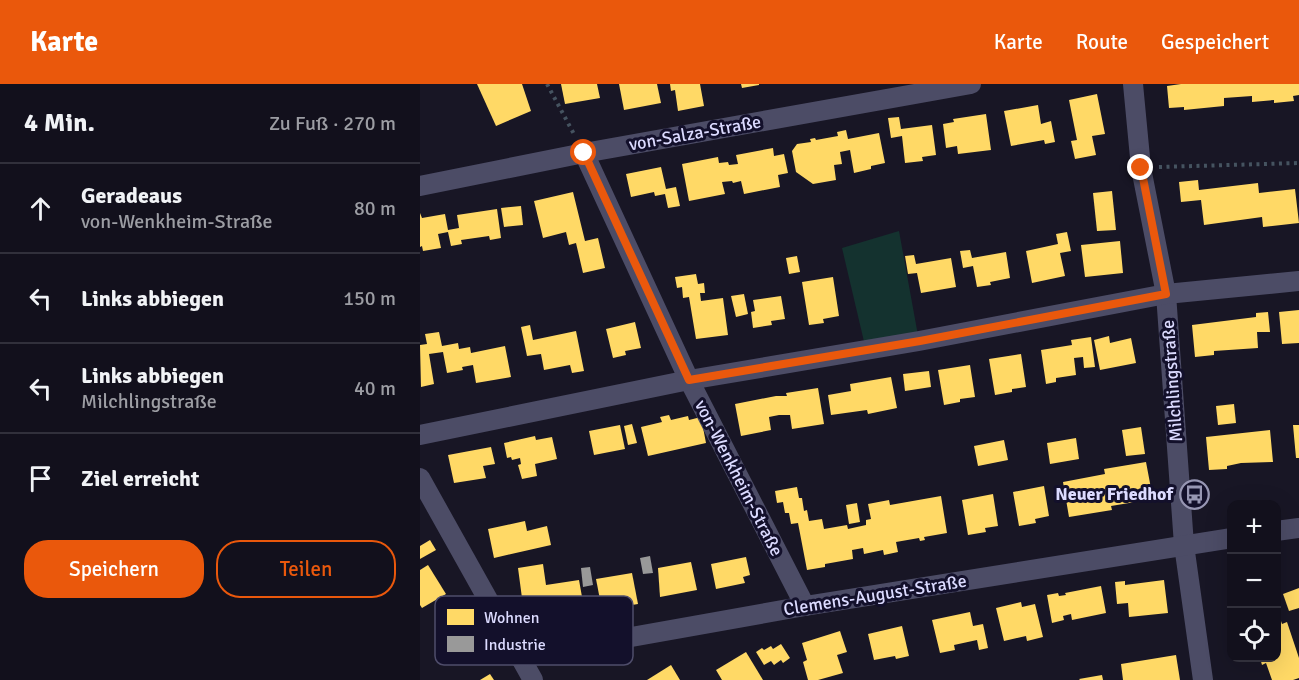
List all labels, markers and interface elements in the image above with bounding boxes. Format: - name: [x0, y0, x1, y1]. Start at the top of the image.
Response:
- text: Karte: [30, 25, 98, 59]
- text: Karte: [994, 29, 1043, 55]
- text: Route: [1076, 29, 1128, 55]
- text: Gespeichert: [1161, 29, 1269, 55]
- text: 4 Min.: [24, 107, 95, 139]
- text: Zu Fuß · 270 m: [269, 111, 396, 136]
- street label: von-Salza-Straße: [627, 111, 763, 155]
- route start: [570, 139, 596, 165]
- route end: [1127, 154, 1153, 180]
- text: Geradeaus: [81, 182, 182, 209]
- icon: ahead: [24, 192, 57, 225]
- text: 80 m: [354, 196, 396, 221]
- text: von-Wenkheim-Straße: [81, 209, 273, 234]
- icon: left: [24, 282, 57, 315]
- text: Links abbiegen: [81, 285, 224, 312]
- text: 150 m: [343, 286, 396, 311]
- street label: Milchlingstraße: [1157, 319, 1187, 443]
- text: Links abbiegen: [81, 362, 224, 389]
- icon: left: [24, 372, 57, 405]
- text: 40 m: [354, 376, 396, 401]
- text: Milchlingstraße: [81, 389, 217, 414]
- street label: von-Wenkheim-Straße: [690, 396, 788, 560]
- icon: arrive: [24, 462, 57, 495]
- text: Ziel erreicht: [81, 465, 199, 492]
- bus stop icon: Neuer Friedhof: [1178, 478, 1210, 510]
- place label: Neuer Friedhof: [1055, 483, 1174, 505]
- map controls: [1227, 500, 1281, 662]
- button: +: [1227, 500, 1281, 554]
- button: Speichern: [24, 540, 204, 598]
- button: Teilen: [216, 540, 396, 598]
- button: −: [1227, 554, 1281, 608]
- street label: Clemens-August-Straße: [782, 570, 968, 620]
- legend: [435, 596, 633, 665]
- text: Wohnen: [484, 608, 539, 628]
- button: locate: [1227, 608, 1281, 662]
- text: Industrie: [484, 635, 546, 655]

